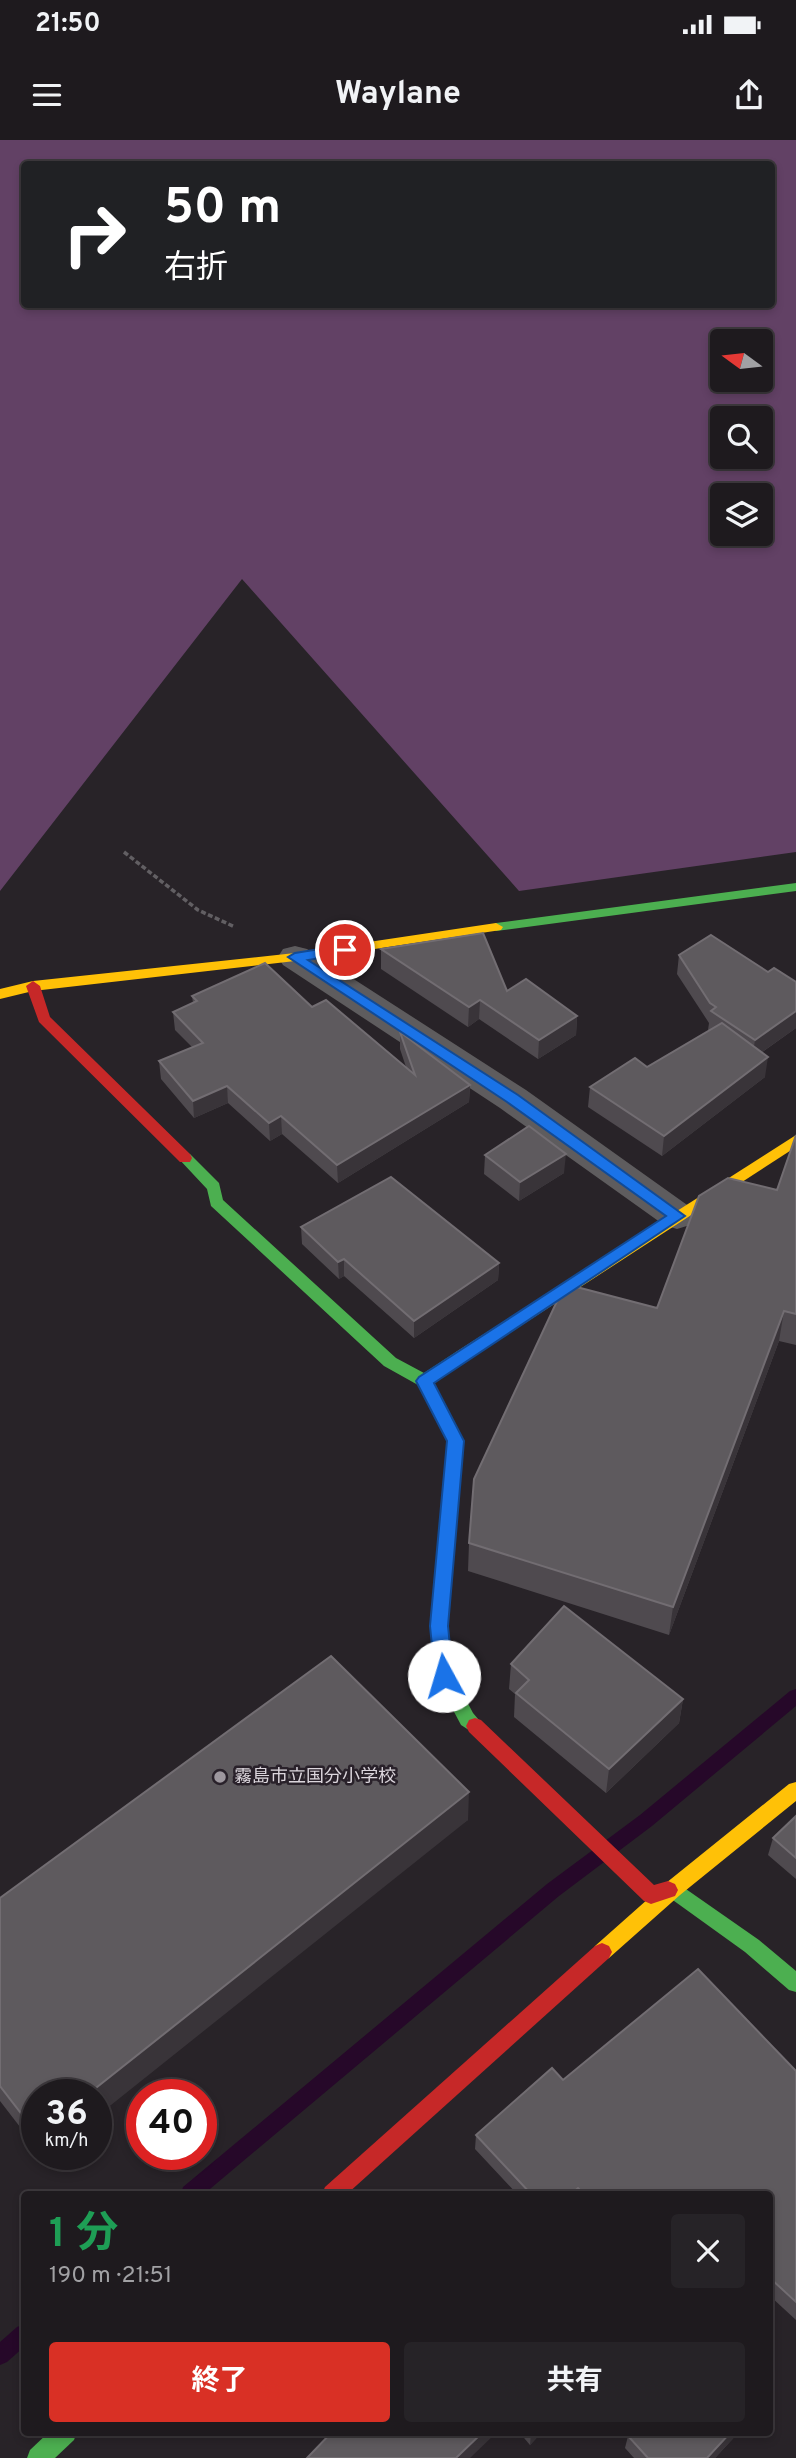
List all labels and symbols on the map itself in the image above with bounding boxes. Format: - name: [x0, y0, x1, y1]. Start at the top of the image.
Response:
- north arrow: [710, 329, 774, 392]
- pin: [315, 920, 375, 980]
- position arrow: [407, 1639, 481, 1713]
- place label: 霧島市立国分小学校: [234, 1766, 396, 1789]
- marker: 霧島市立国分小学校: [212, 1769, 228, 1785]
- speed limit sign: 40: [126, 2079, 217, 2170]

